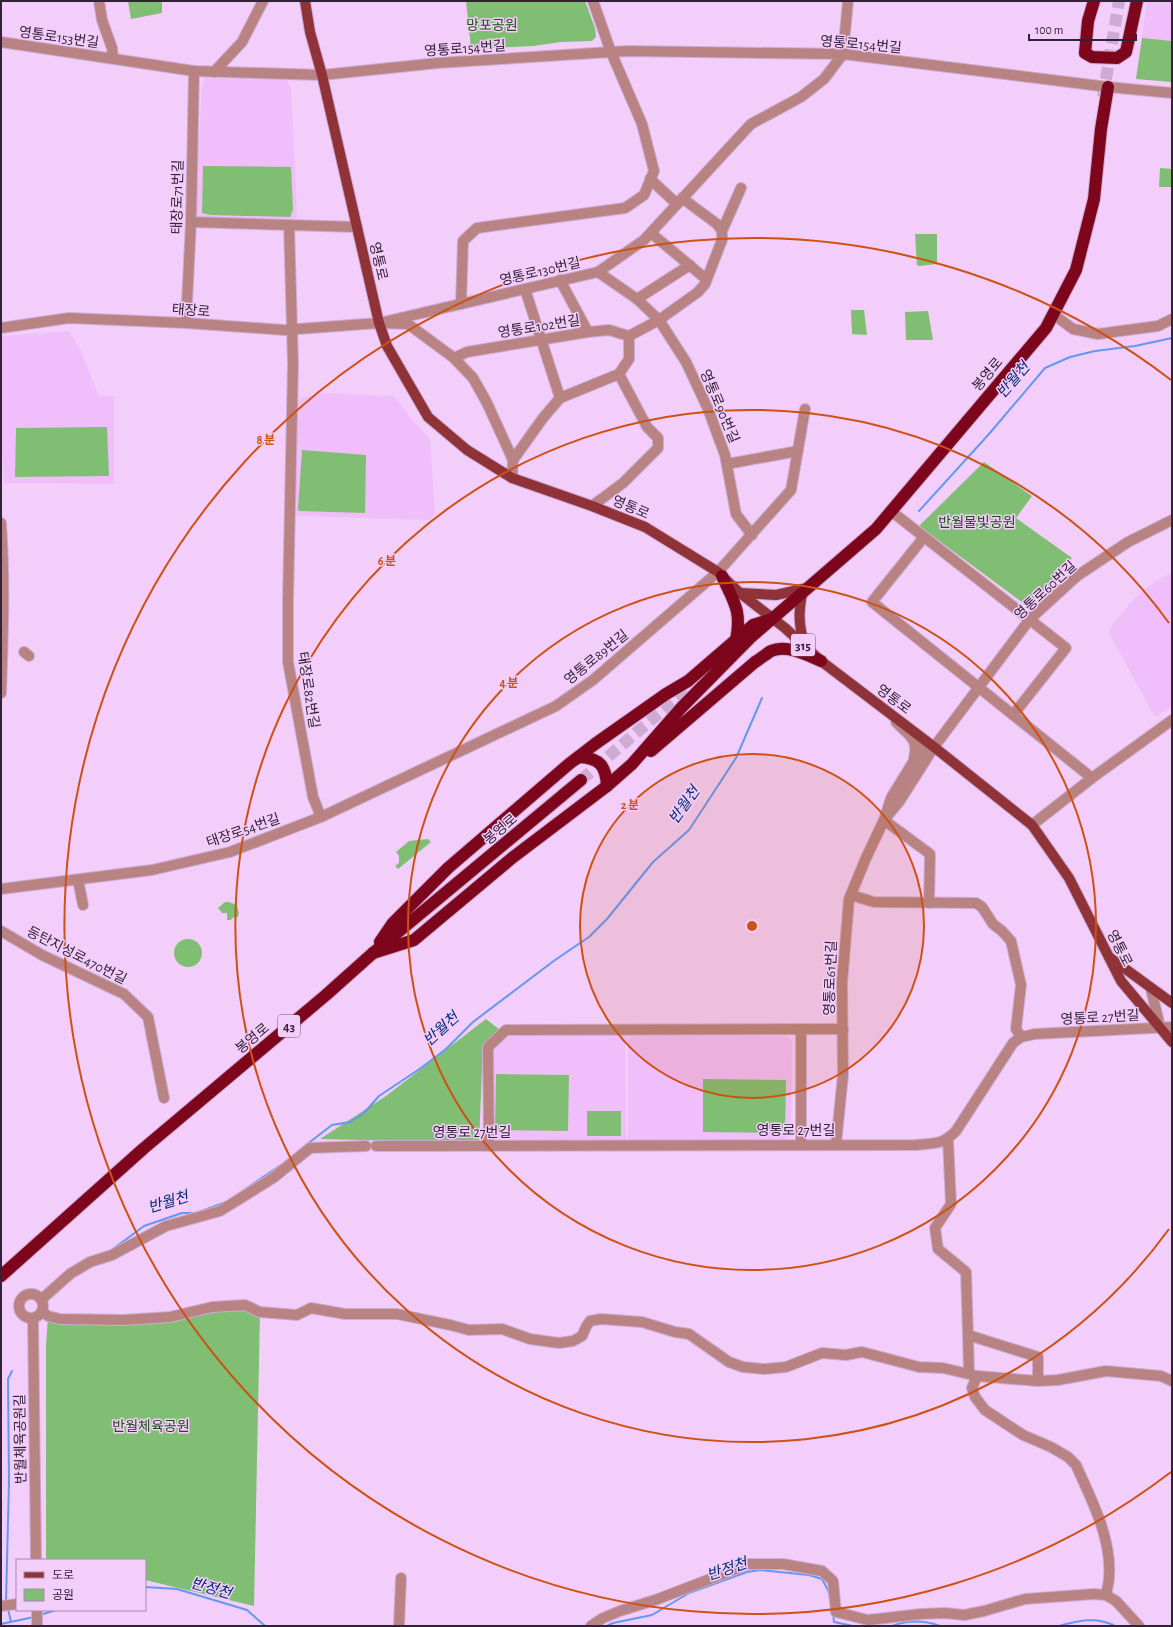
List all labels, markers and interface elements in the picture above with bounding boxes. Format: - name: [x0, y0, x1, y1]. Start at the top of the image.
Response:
- scale bar: [1029, 16, 1136, 42]
- park label: 망포공원: [466, 18, 518, 33]
- street label: 영통로153번길: [18, 24, 100, 51]
- text: 100 m: [1035, 24, 1063, 36]
- street label: 영통로154번길: [820, 33, 902, 56]
- street label: 영통로154번길: [424, 38, 506, 59]
- street label: 태장로71번길: [169, 159, 186, 235]
- street label: 영통로: [367, 241, 390, 282]
- street label: 영통로130번길: [498, 255, 582, 288]
- street label: 태장로: [171, 302, 211, 319]
- street label: 영통로102번길: [497, 313, 581, 340]
- street label: 봉영로: [969, 355, 1006, 394]
- water label: 반월천: [993, 357, 1034, 401]
- street label: 영통로90번길: [697, 367, 742, 445]
- text: 8 분: [257, 434, 275, 446]
- street label: 영통로: [610, 493, 652, 522]
- park label: 반월물빛공원: [938, 515, 1016, 530]
- text: 6 분: [378, 555, 396, 567]
- street label: 영통로60번길: [1012, 558, 1079, 623]
- street label: 영통로89번길: [561, 627, 631, 688]
- road number: 315: [791, 634, 815, 656]
- street label: 태장로82번길: [295, 651, 322, 729]
- text: 4 분: [500, 677, 518, 689]
- street label: 영통로: [874, 682, 914, 717]
- water label: 반월천: [665, 782, 704, 826]
- text: 2 분: [621, 799, 639, 811]
- street label: 태장로54번길: [204, 811, 282, 850]
- street label: 봉영로: [481, 811, 520, 848]
- centre of rings: [745, 919, 759, 933]
- street label: 동탄지성로470번길: [24, 924, 129, 987]
- street label: 영통로: [1104, 928, 1135, 969]
- street label: 영통로61번길: [822, 940, 839, 1016]
- water label: 반월천: [420, 1008, 463, 1049]
- street label: 영통로 27번길: [1060, 1008, 1140, 1027]
- road number: 43: [278, 1015, 300, 1037]
- street label: 봉영로: [233, 1020, 272, 1057]
- street label: 영통로 27번길: [757, 1123, 835, 1138]
- street label: 영통로 27번길: [433, 1125, 511, 1140]
- water label: 반월천: [146, 1188, 192, 1216]
- street label: 반월체육공원길: [12, 1394, 29, 1484]
- park label: 반월체육공원: [112, 1419, 190, 1434]
- water label: 반정천: [705, 1554, 751, 1583]
- legend: [16, 1559, 146, 1611]
- text: 도로: [52, 1569, 74, 1581]
- water label: 반정천: [189, 1575, 235, 1602]
- text: 공원: [52, 1589, 74, 1601]

